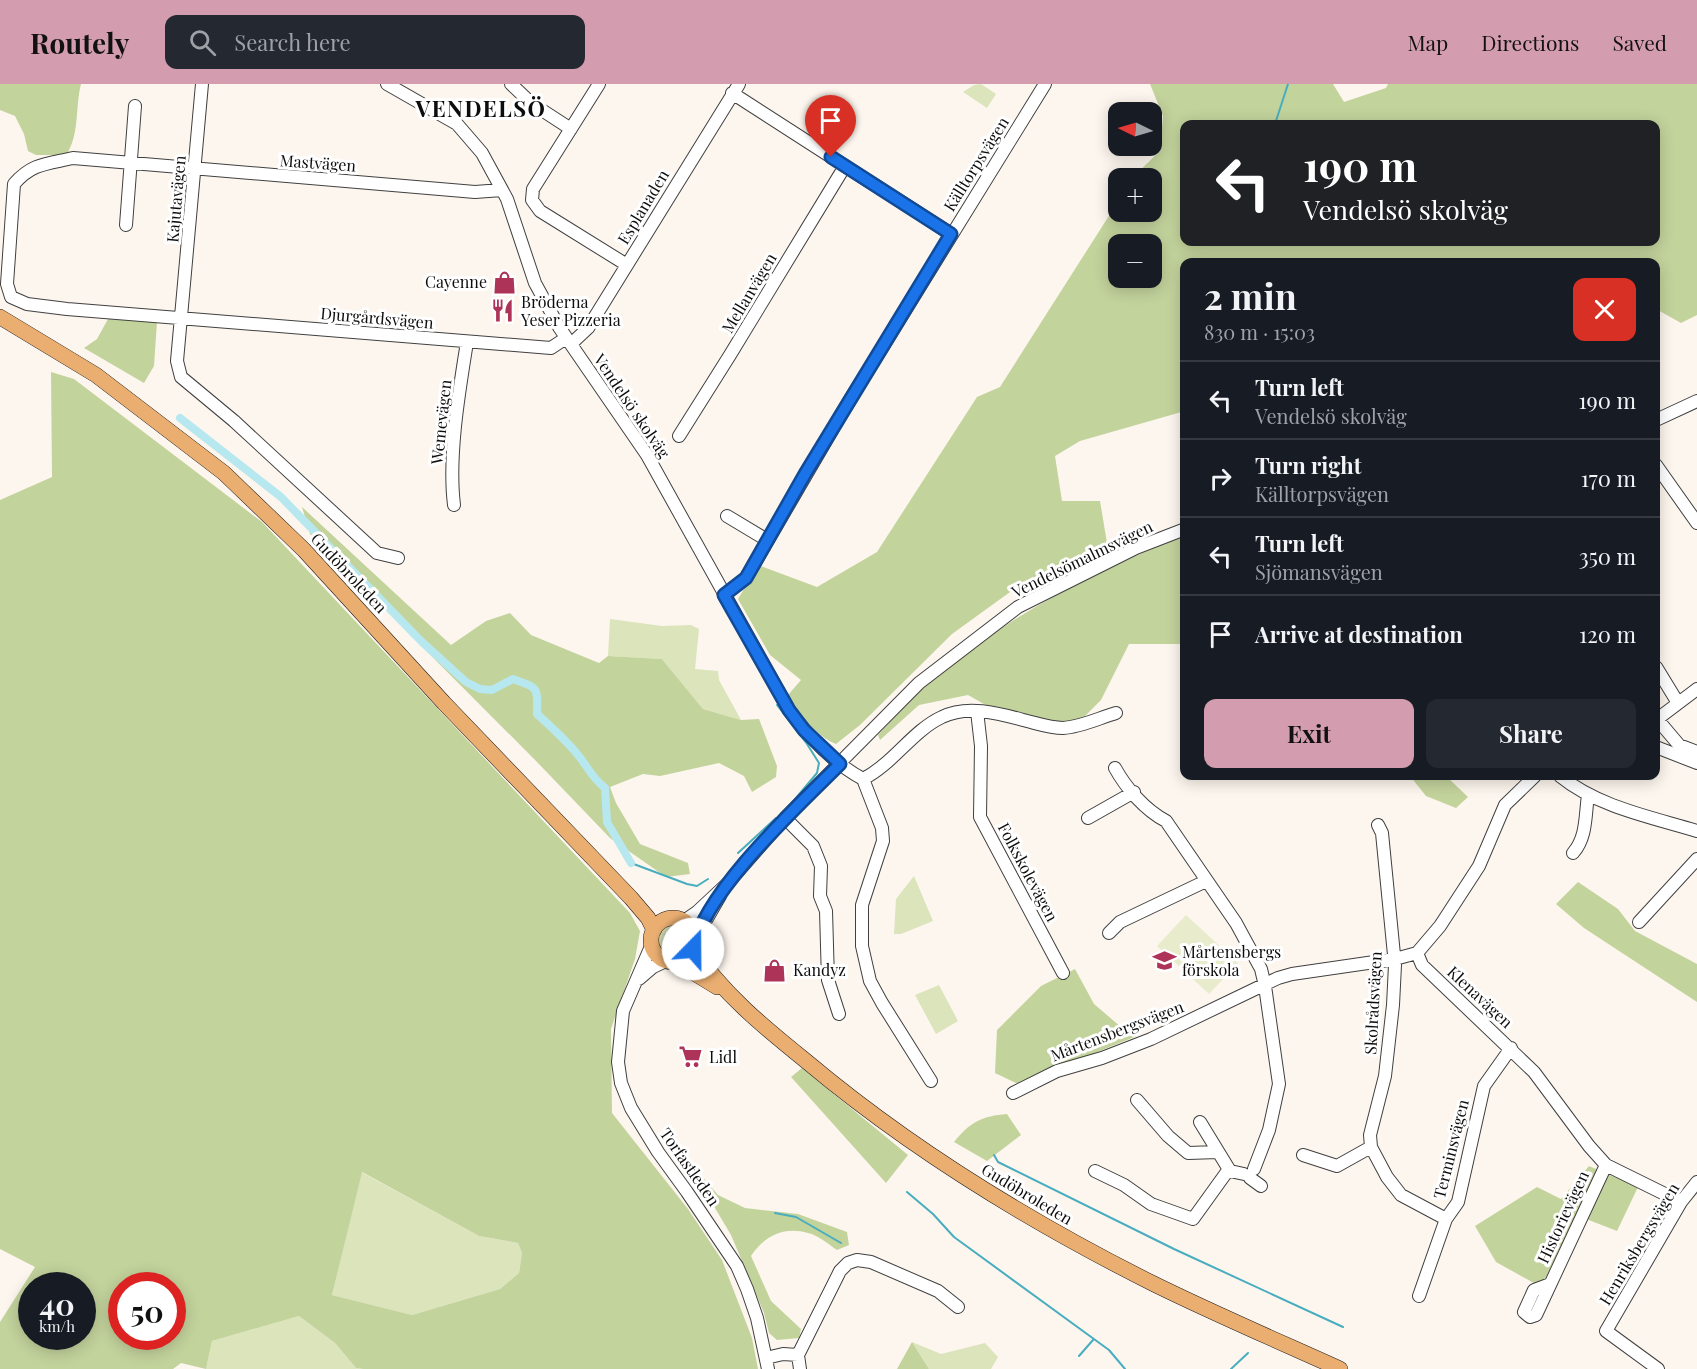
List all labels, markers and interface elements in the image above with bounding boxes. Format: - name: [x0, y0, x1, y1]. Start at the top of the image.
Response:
- search box: [165, 15, 585, 69]
- text: Routely: [30, 24, 129, 61]
- icon: search: [186, 26, 219, 59]
- text: Search here: [234, 27, 351, 57]
- text: Map: [1407, 28, 1448, 56]
- text: Directions: [1481, 28, 1579, 56]
- text: Saved: [1612, 28, 1667, 56]
- district label: VENDELSÖ: [414, 93, 547, 123]
- pin: [805, 95, 856, 157]
- north arrow: [1108, 102, 1162, 156]
- map controls: [1108, 102, 1162, 288]
- icon: arrive: [814, 104, 847, 137]
- street label: Källtorpsvägen: [938, 112, 1013, 215]
- text: 190 m: [1303, 137, 1417, 193]
- icon: left: [1204, 144, 1282, 222]
- street label: Mastvägen: [279, 149, 357, 176]
- street label: Kajutavägen: [161, 154, 190, 243]
- street label: Esplanaden: [612, 165, 673, 248]
- button: +: [1108, 168, 1162, 222]
- text: Vendelsö skolväg: [1303, 191, 1508, 227]
- button: −: [1108, 234, 1162, 288]
- street label: Mellanvägen: [716, 248, 781, 337]
- shop icon: Cayenne: [492, 269, 518, 295]
- place label: Cayenne: [425, 271, 487, 292]
- text: 2 min: [1204, 271, 1297, 319]
- button: close: [1573, 278, 1636, 341]
- place label: Bröderna Yeser Pizzeria: [520, 291, 621, 330]
- restaurant icon: Bröderna Yeser Pizzeria: [490, 298, 516, 324]
- street label: Djurgårdsvägen: [320, 302, 435, 333]
- text: 830 m · 15:03: [1204, 318, 1315, 345]
- street label: Vendelsö skolväg: [589, 349, 675, 462]
- text: Turn left: [1255, 372, 1344, 402]
- street label: Wemevägen: [425, 378, 455, 466]
- icon: left: [1204, 384, 1237, 417]
- text: 190 m: [1578, 385, 1636, 415]
- text: Vendelsö skolväg: [1255, 402, 1407, 429]
- text: Turn right: [1255, 450, 1361, 480]
- icon: right: [1204, 462, 1237, 495]
- text: 170 m: [1581, 463, 1636, 493]
- text: Källtorpsvägen: [1255, 480, 1389, 507]
- street label: Vendelsömalmsvägen: [1007, 515, 1156, 602]
- street label: Gudöbroleden: [307, 528, 392, 618]
- text: Turn left: [1255, 528, 1344, 558]
- icon: left: [1204, 540, 1237, 573]
- text: 350 m: [1579, 541, 1636, 571]
- text: Sjömansvägen: [1255, 558, 1383, 585]
- icon: arrive: [1204, 618, 1237, 651]
- text: Arrive at destination: [1255, 619, 1463, 649]
- text: 120 m: [1579, 619, 1636, 649]
- button: Exit: [1204, 699, 1414, 768]
- button: Share: [1426, 699, 1636, 768]
- street label: Folkskolevägen: [994, 819, 1063, 925]
- position arrow: [661, 917, 725, 981]
- place label: Mårtensbergs förskola: [1182, 941, 1281, 980]
- school or university icon: Mårtensbergs förskola: [1151, 948, 1177, 974]
- street label: Skolrådsvägen: [1359, 950, 1386, 1055]
- shop icon: Kandyz: [762, 957, 788, 983]
- place label: Kandyz: [793, 959, 846, 980]
- street label: Klenavägen: [1443, 961, 1518, 1033]
- street label: Mårtensbergsvägen: [1047, 995, 1187, 1066]
- supermarket icon: Lidl: [678, 1044, 704, 1070]
- place label: Lidl: [709, 1046, 737, 1067]
- street label: Terminsvägen: [1428, 1097, 1473, 1201]
- street label: Torfastleden: [656, 1124, 725, 1210]
- street label: Gudöbroleden: [978, 1158, 1077, 1229]
- street label: Historievägen: [1532, 1167, 1593, 1266]
- street label: Henriksbergsvägen: [1594, 1179, 1683, 1309]
- speed limit sign: 50: [108, 1272, 186, 1350]
- text: 40: [39, 1284, 75, 1324]
- text: km/h: [39, 1316, 75, 1336]

